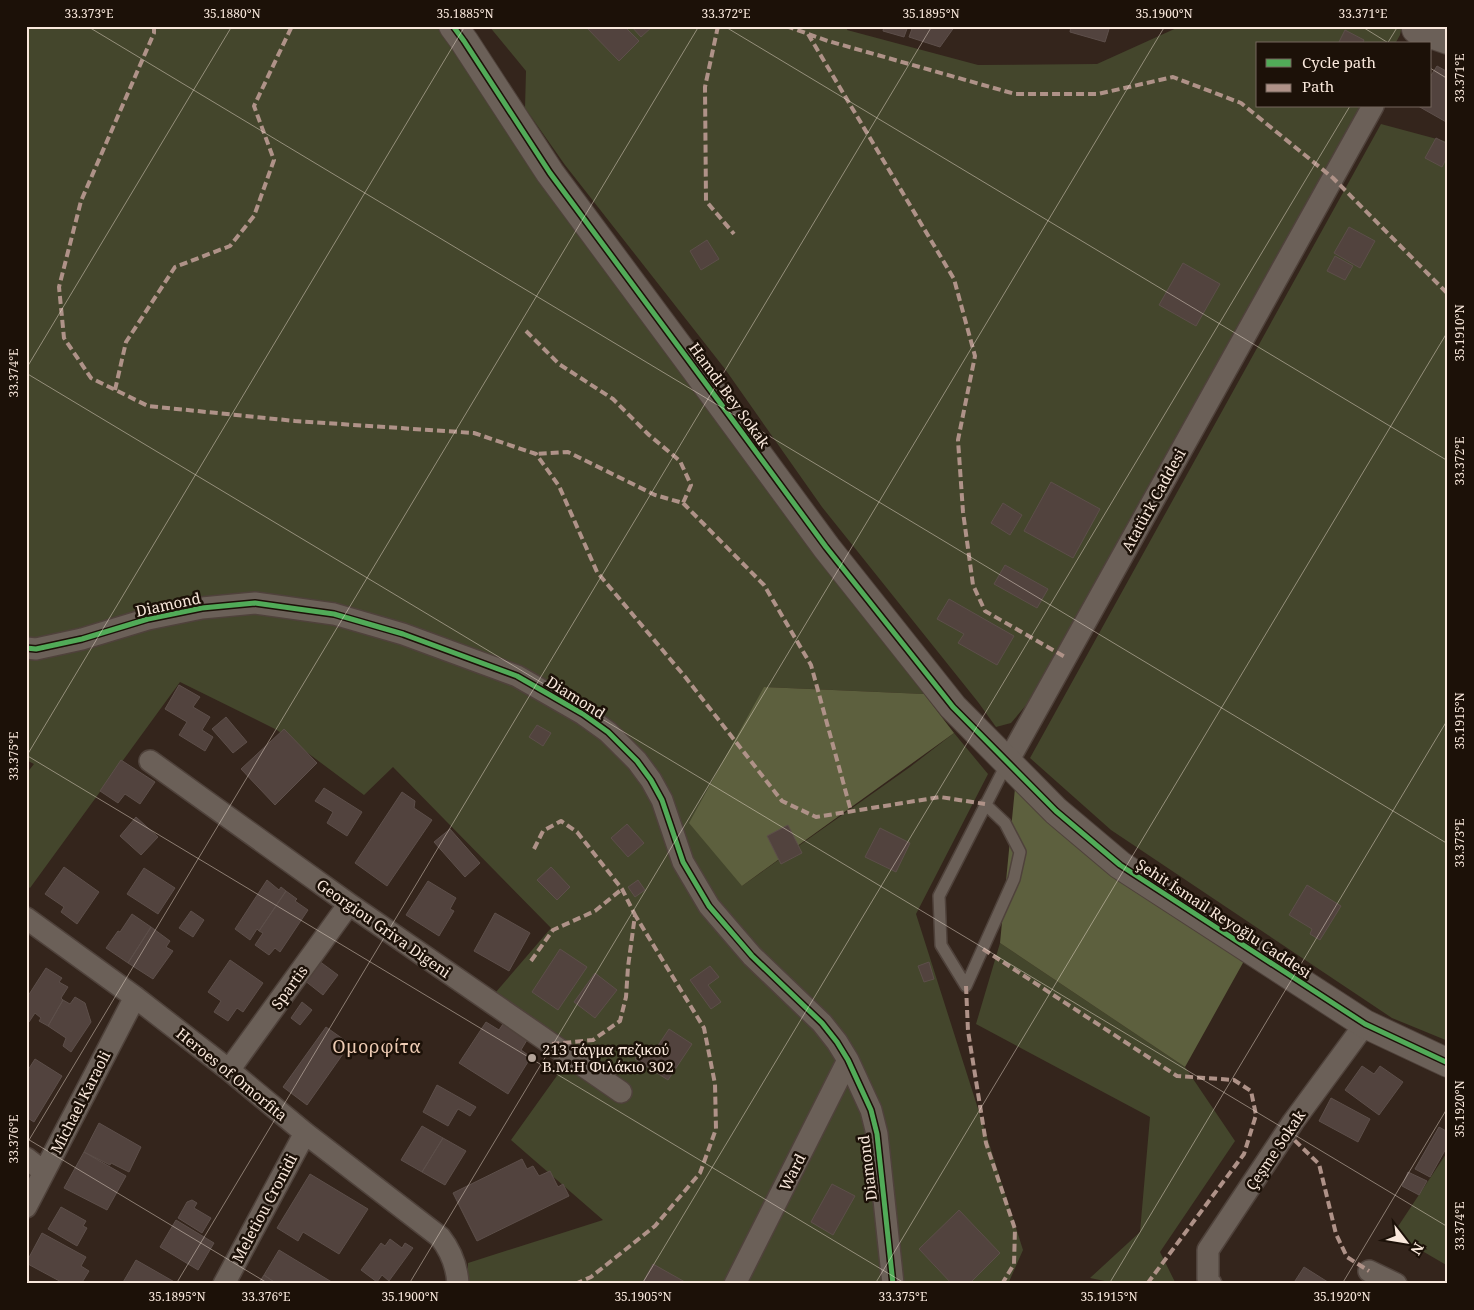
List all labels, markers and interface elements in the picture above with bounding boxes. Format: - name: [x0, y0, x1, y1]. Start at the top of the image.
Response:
- text: 33.373°E: [65, 5, 113, 22]
- text: 35.1880°N: [203, 5, 261, 22]
- text: 35.1885°N: [436, 5, 494, 22]
- text: 33.372°E: [702, 5, 750, 22]
- text: 35.1895°N: [902, 5, 960, 22]
- text: 35.1900°N: [1135, 5, 1193, 22]
- text: 33.371°E: [1339, 5, 1387, 22]
- legend: [1256, 42, 1432, 108]
- text: Cycle path: [1302, 52, 1377, 72]
- text: 33.371°E: [1451, 54, 1468, 102]
- text: Path: [1302, 76, 1335, 96]
- text: 35.1910°N: [1451, 304, 1468, 362]
- street label: Hamdi Bey Sokak: [685, 338, 775, 452]
- text: 33.374°E: [5, 349, 22, 397]
- text: 33.372°E: [1451, 437, 1468, 485]
- street label: Atatürk Caddesi: [1116, 445, 1190, 555]
- street label: Diamond: [134, 587, 202, 621]
- street label: Diamond: [543, 671, 609, 723]
- text: 35.1915°N: [1451, 692, 1468, 750]
- text: 33.375°E: [5, 732, 22, 780]
- text: 33.373°E: [1451, 819, 1468, 867]
- street label: Şehit İsmail Reyoğlu Caddesi: [1133, 854, 1315, 982]
- street label: Georgiou Griva Digeni: [313, 874, 455, 982]
- street label: Spartis: [266, 961, 312, 1013]
- street label: Heroes of Omorfita: [172, 1023, 292, 1125]
- district label: Ομορφίτα: [332, 1034, 422, 1058]
- place label: 213 τάγμα πεζικού B.M.H Φιλάκιο 302: [542, 1039, 674, 1076]
- street label: Michael Karaoli: [45, 1047, 115, 1157]
- marker: 213 τάγμα πεζικού B.M.H Φιλάκιο 302: [526, 1052, 538, 1064]
- text: 35.1920°N: [1451, 1080, 1468, 1138]
- street label: Çeşme Sokak: [1241, 1106, 1309, 1194]
- text: 33.376°E: [5, 1115, 22, 1163]
- street label: Diamond: [853, 1134, 881, 1202]
- street label: Meletiou Cronidi: [227, 1150, 301, 1266]
- street label: Ward: [774, 1150, 810, 1194]
- text: 33.374°E: [1451, 1202, 1468, 1250]
- north arrow: [1382, 1218, 1432, 1268]
- text: N: [1407, 1239, 1429, 1259]
- text: 35.1895°N: [148, 1288, 206, 1305]
- text: 33.376°E: [242, 1288, 290, 1305]
- text: 35.1900°N: [381, 1288, 439, 1305]
- text: 35.1905°N: [614, 1288, 672, 1305]
- text: 33.375°E: [879, 1288, 927, 1305]
- text: 35.1915°N: [1080, 1288, 1138, 1305]
- text: 35.1920°N: [1313, 1288, 1371, 1305]

